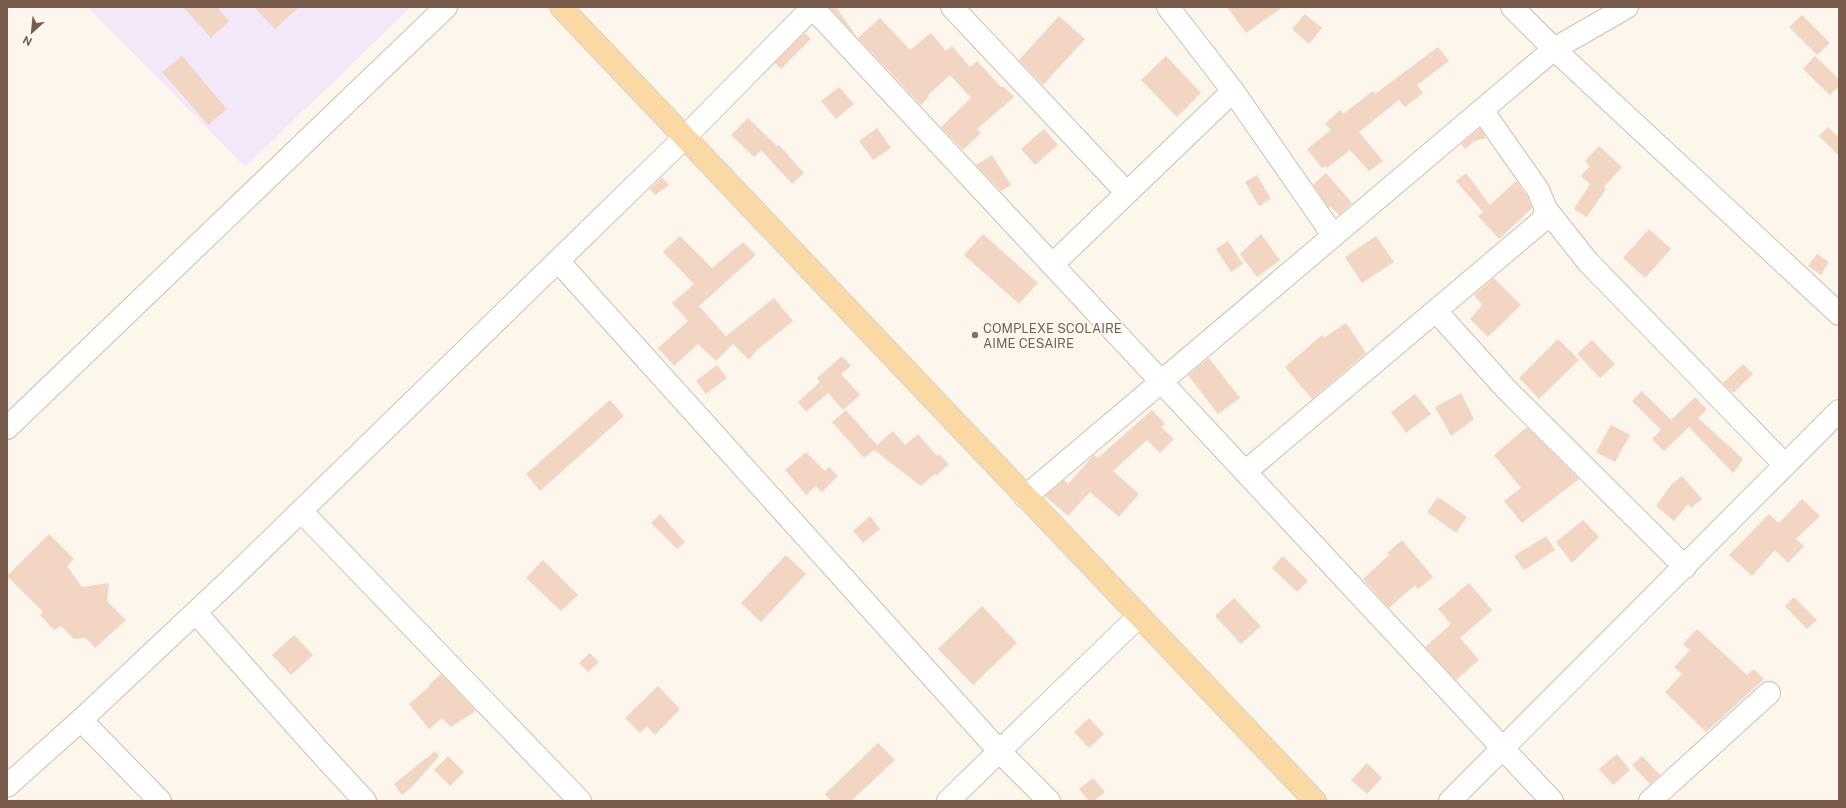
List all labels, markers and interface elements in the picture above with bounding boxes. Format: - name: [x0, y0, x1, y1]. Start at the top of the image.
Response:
- north arrow: [12, 12, 52, 52]
- text: N: [21, 34, 34, 48]
- place label: COMPLEXE SCOLAIRE AIME CESAIRE: [983, 321, 1122, 351]
- marker: COMPLEXE SCOLAIRE AIME CESAIRE: [970, 330, 980, 340]

